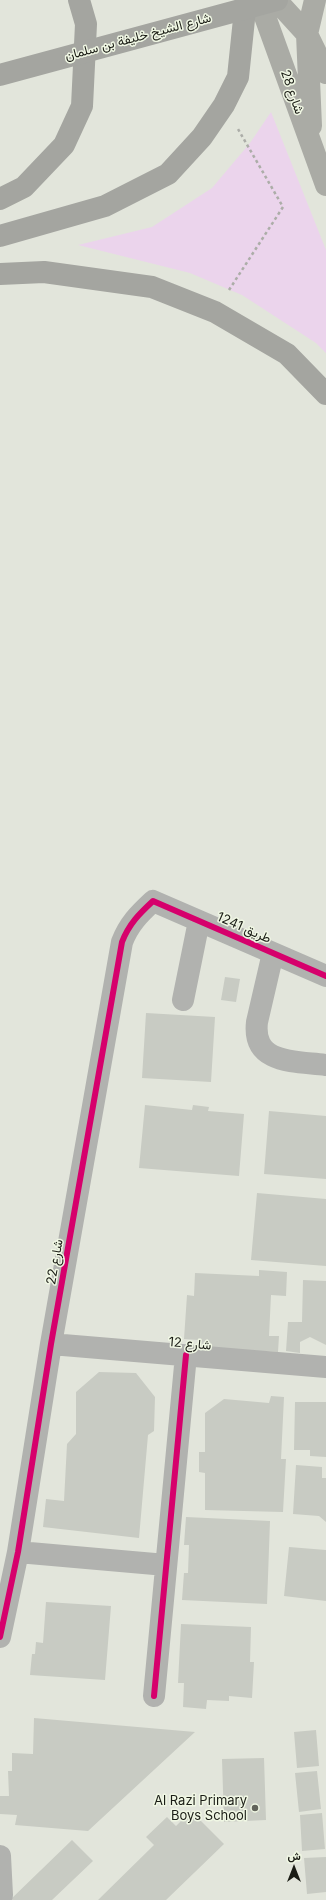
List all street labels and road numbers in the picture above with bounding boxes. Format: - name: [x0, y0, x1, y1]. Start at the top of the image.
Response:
- street label: شارع الشيخ خليفة بن سلمان: [63, 10, 213, 64]
- street label: شارع 28: [277, 68, 307, 116]
- street label: طريق 1241: [214, 909, 274, 947]
- street label: شارع 22: [43, 1238, 67, 1286]
- street label: شارع 12: [168, 1334, 212, 1354]

